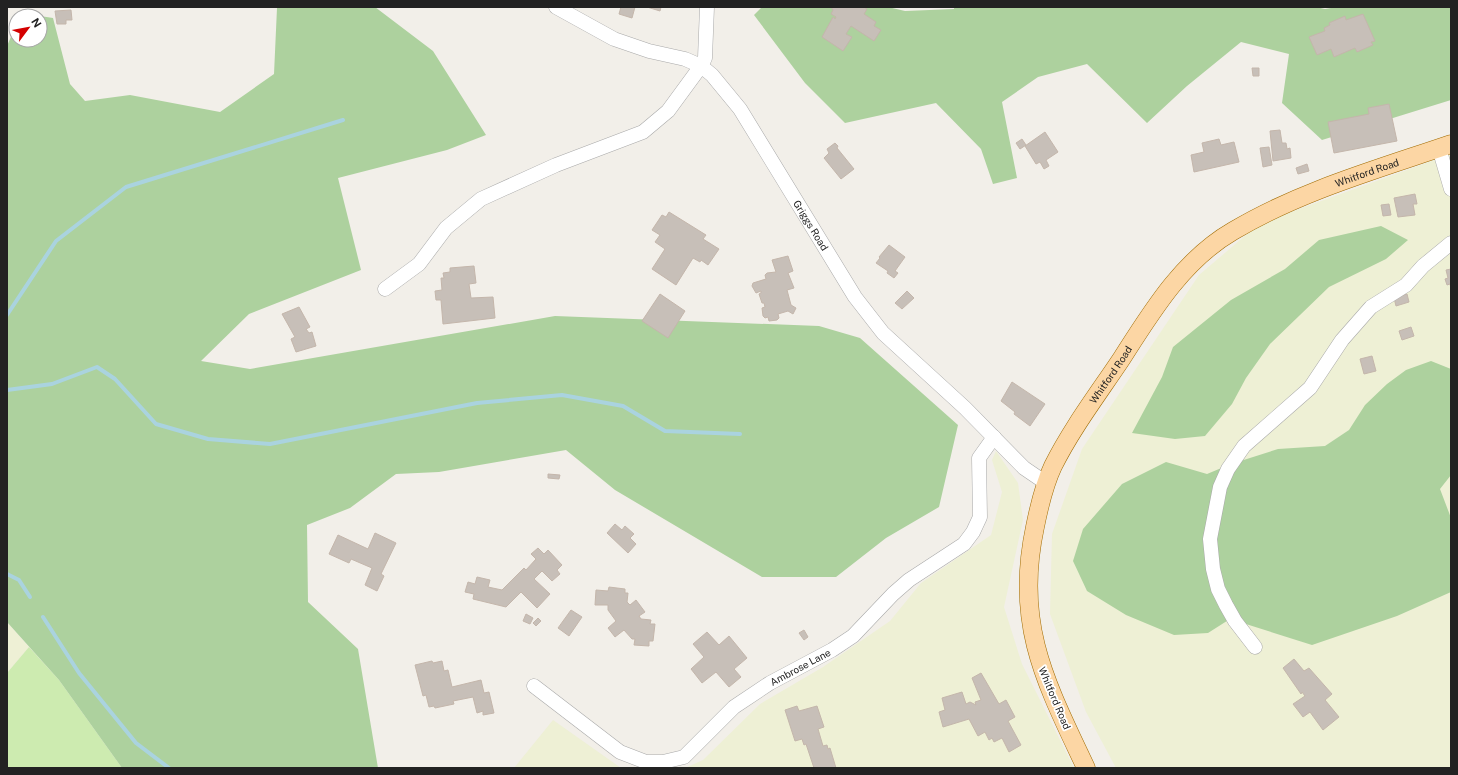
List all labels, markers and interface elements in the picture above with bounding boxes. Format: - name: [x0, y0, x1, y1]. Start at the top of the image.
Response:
- north arrow: [8, 8, 48, 48]
- text: N: [29, 16, 44, 30]
- street label: Whitford Road: [1333, 156, 1400, 189]
- street label: Griggs Road: [791, 198, 831, 253]
- street label: Whitford Road: [1087, 344, 1134, 406]
- street label: Ambrose Lane: [768, 646, 833, 688]
- street label: Whitford Road: [1036, 665, 1074, 731]

